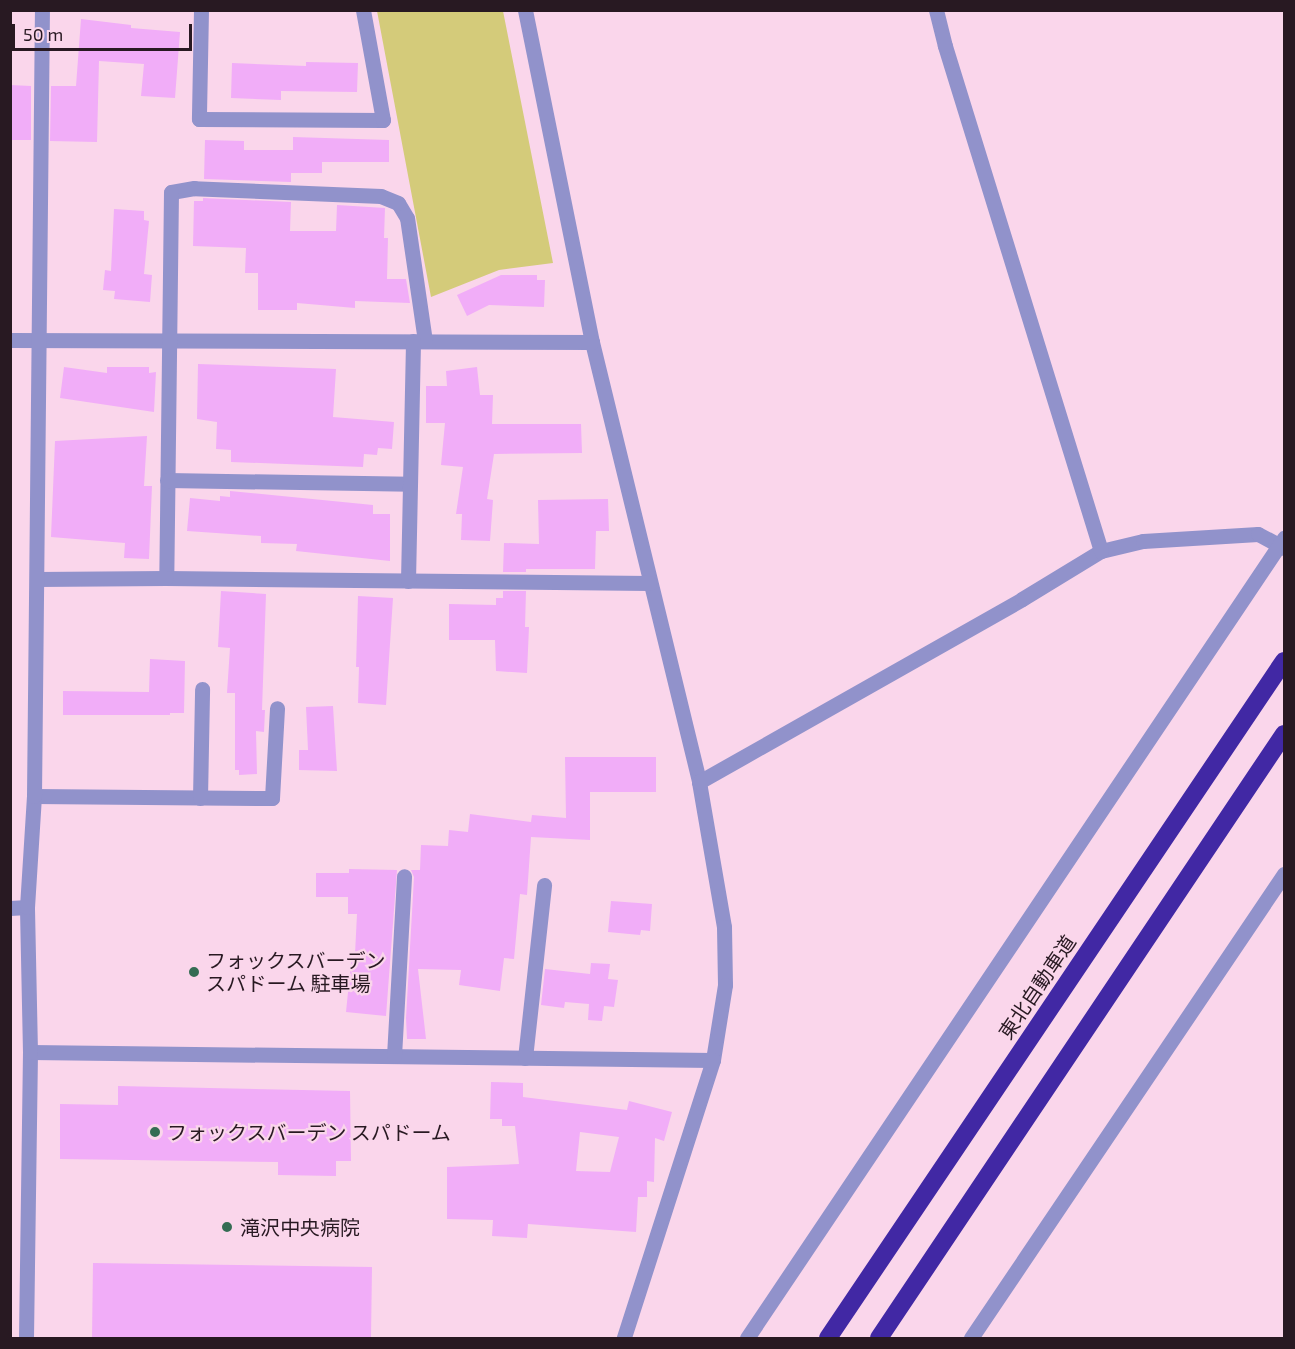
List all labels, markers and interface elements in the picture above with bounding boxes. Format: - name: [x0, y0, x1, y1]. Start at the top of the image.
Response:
- scale bar: [15, 12, 195, 50]
- text: 50 m: [23, 23, 63, 45]
- street label: 東北自動車道: [994, 931, 1080, 1043]
- place label: フォックスバーデン スパドーム 駐車場: [206, 948, 386, 995]
- marker: フォックスバーデン スパドーム 駐車場: [187, 965, 201, 979]
- place label: フォックスバーデン スパドーム: [167, 1120, 451, 1144]
- marker: フォックスバーデン スパドーム: [148, 1125, 162, 1139]
- place label: 滝沢中央病院: [240, 1215, 360, 1239]
- marker: 滝沢中央病院: [218, 1218, 236, 1236]

